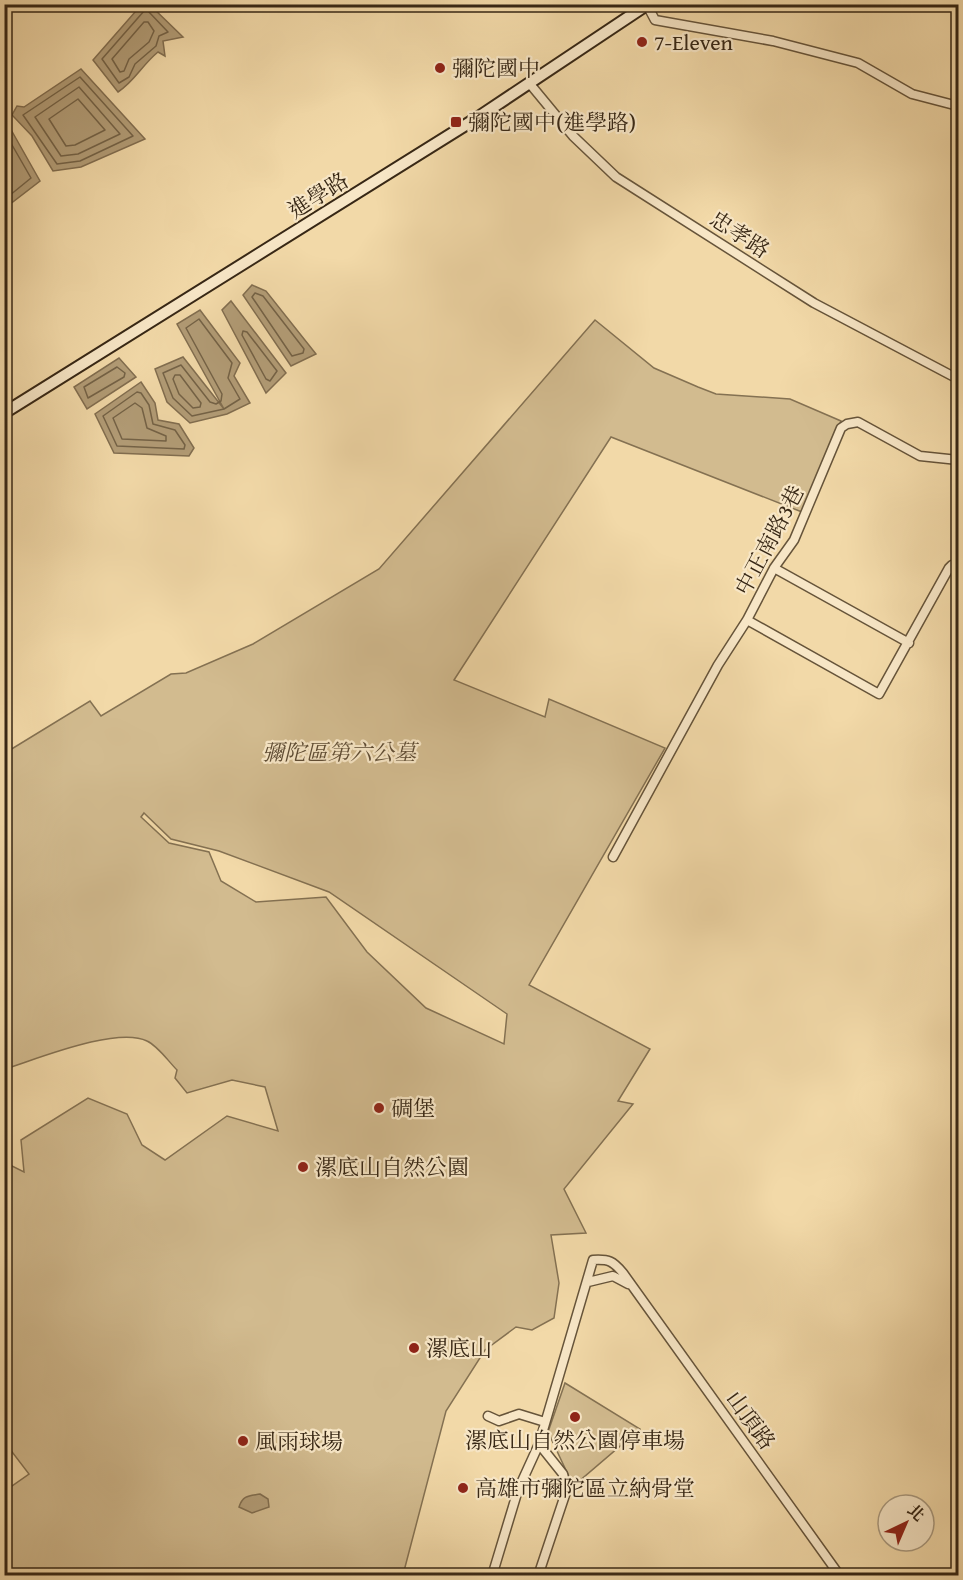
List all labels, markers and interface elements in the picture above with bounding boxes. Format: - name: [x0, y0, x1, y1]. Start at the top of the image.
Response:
- place label: 7-Eleven: [654, 26, 734, 58]
- marker: 7-Eleven: [635, 35, 649, 49]
- place label: 彌陀國中: [452, 52, 540, 84]
- marker: 彌陀國中: [433, 61, 447, 75]
- place label: 彌陀國中(進學路): [468, 106, 636, 138]
- marker: 彌陀國中(進學路): [449, 115, 463, 129]
- street label: 進學路: [282, 164, 354, 226]
- street label: 忠孝路: [704, 203, 776, 265]
- street label: 中正南路3巷: [727, 479, 811, 601]
- park label: 彌陀區第六公墓: [262, 736, 420, 768]
- place label: 碉堡: [391, 1092, 435, 1124]
- marker: 碉堡: [372, 1101, 386, 1115]
- place label: 漯底山自然公園: [315, 1151, 469, 1183]
- marker: 漯底山自然公園: [296, 1160, 310, 1174]
- place label: 漯底山: [426, 1332, 492, 1364]
- marker: 漯底山: [407, 1341, 421, 1355]
- street label: 山頂路: [719, 1384, 783, 1456]
- marker: 漯底山自然公園停車場: [568, 1410, 582, 1424]
- place label: 漯底山自然公園停車場: [465, 1424, 685, 1456]
- place label: 風雨球場: [255, 1425, 343, 1457]
- marker: 風雨球場: [236, 1434, 250, 1448]
- place label: 高雄市彌陀區立納骨堂: [475, 1472, 695, 1504]
- marker: 高雄市彌陀區立納骨堂: [456, 1481, 470, 1495]
- north arrow: [876, 1493, 936, 1553]
- text: 北: [902, 1498, 931, 1526]

